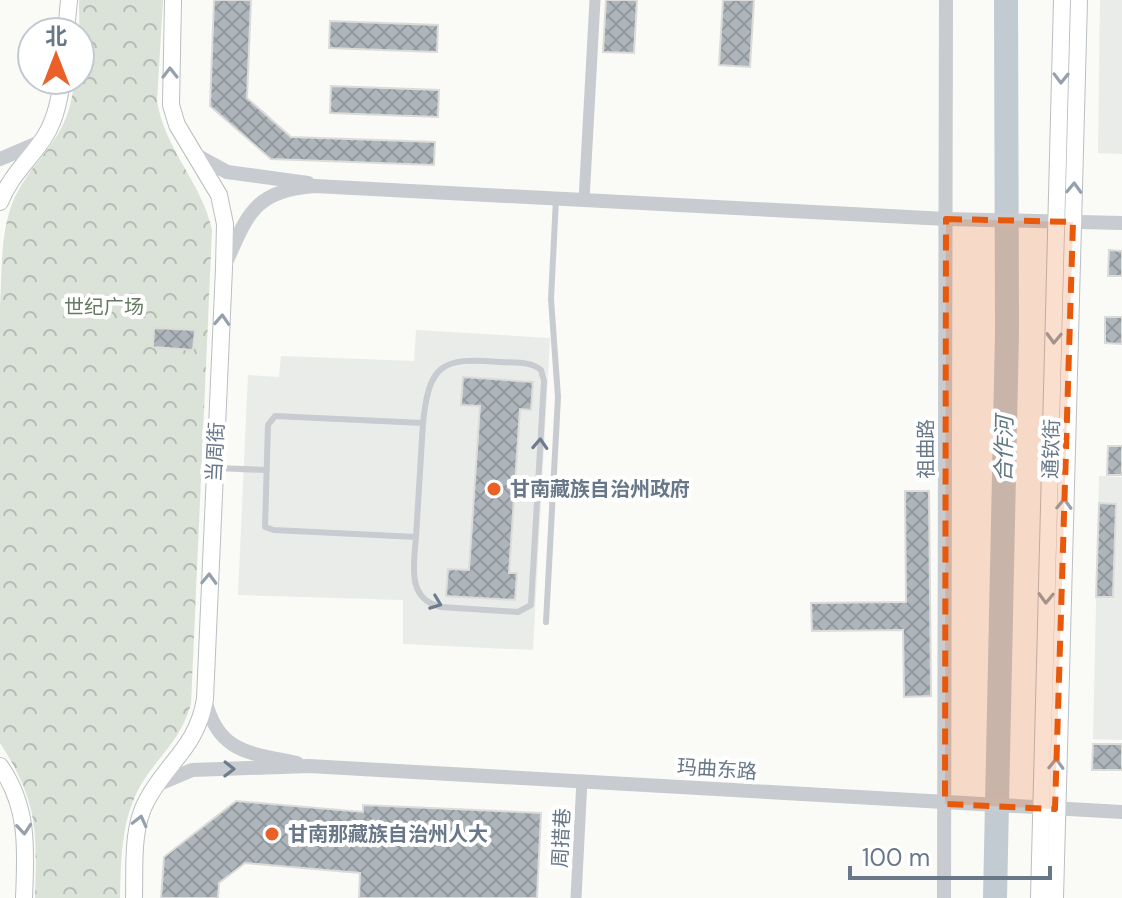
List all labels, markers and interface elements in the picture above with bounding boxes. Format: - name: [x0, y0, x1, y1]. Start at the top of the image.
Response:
- north arrow: [16, 16, 96, 96]
- text: 北: [45, 22, 67, 51]
- one-way arrow: [161, 66, 179, 79]
- one-way arrow: [1052, 72, 1069, 85]
- one-way arrow: [1065, 181, 1082, 194]
- park label: 世纪广场: [64, 294, 144, 320]
- one-way arrow: [213, 313, 230, 326]
- one-way arrow: [1045, 332, 1062, 345]
- water label: 合作河: [989, 412, 1019, 482]
- street label: 祖曲路: [913, 419, 939, 479]
- street label: 通钦街: [1037, 419, 1065, 479]
- street label: 当周街: [200, 421, 230, 483]
- one-way arrow: [532, 437, 549, 450]
- place label: 甘南藏族自治州政府: [510, 476, 690, 502]
- marker: 甘南藏族自治州政府: [485, 480, 503, 498]
- one-way arrow: [1056, 497, 1073, 510]
- one-way arrow: [200, 572, 217, 585]
- one-way arrow: [1037, 592, 1055, 605]
- one-way arrow: [428, 593, 442, 610]
- street label: 玛曲东路: [676, 753, 758, 785]
- one-way arrow: [1048, 757, 1065, 770]
- one-way arrow: [223, 760, 236, 778]
- street label: 周措巷: [546, 807, 576, 869]
- one-way arrow: [131, 814, 148, 828]
- place label: 甘南那藏族自治州人大: [288, 821, 488, 847]
- one-way arrow: [15, 823, 32, 836]
- marker: 甘南那藏族自治州人大: [263, 825, 281, 843]
- scale bar: [850, 830, 1050, 880]
- text: 100 m: [862, 842, 930, 873]

